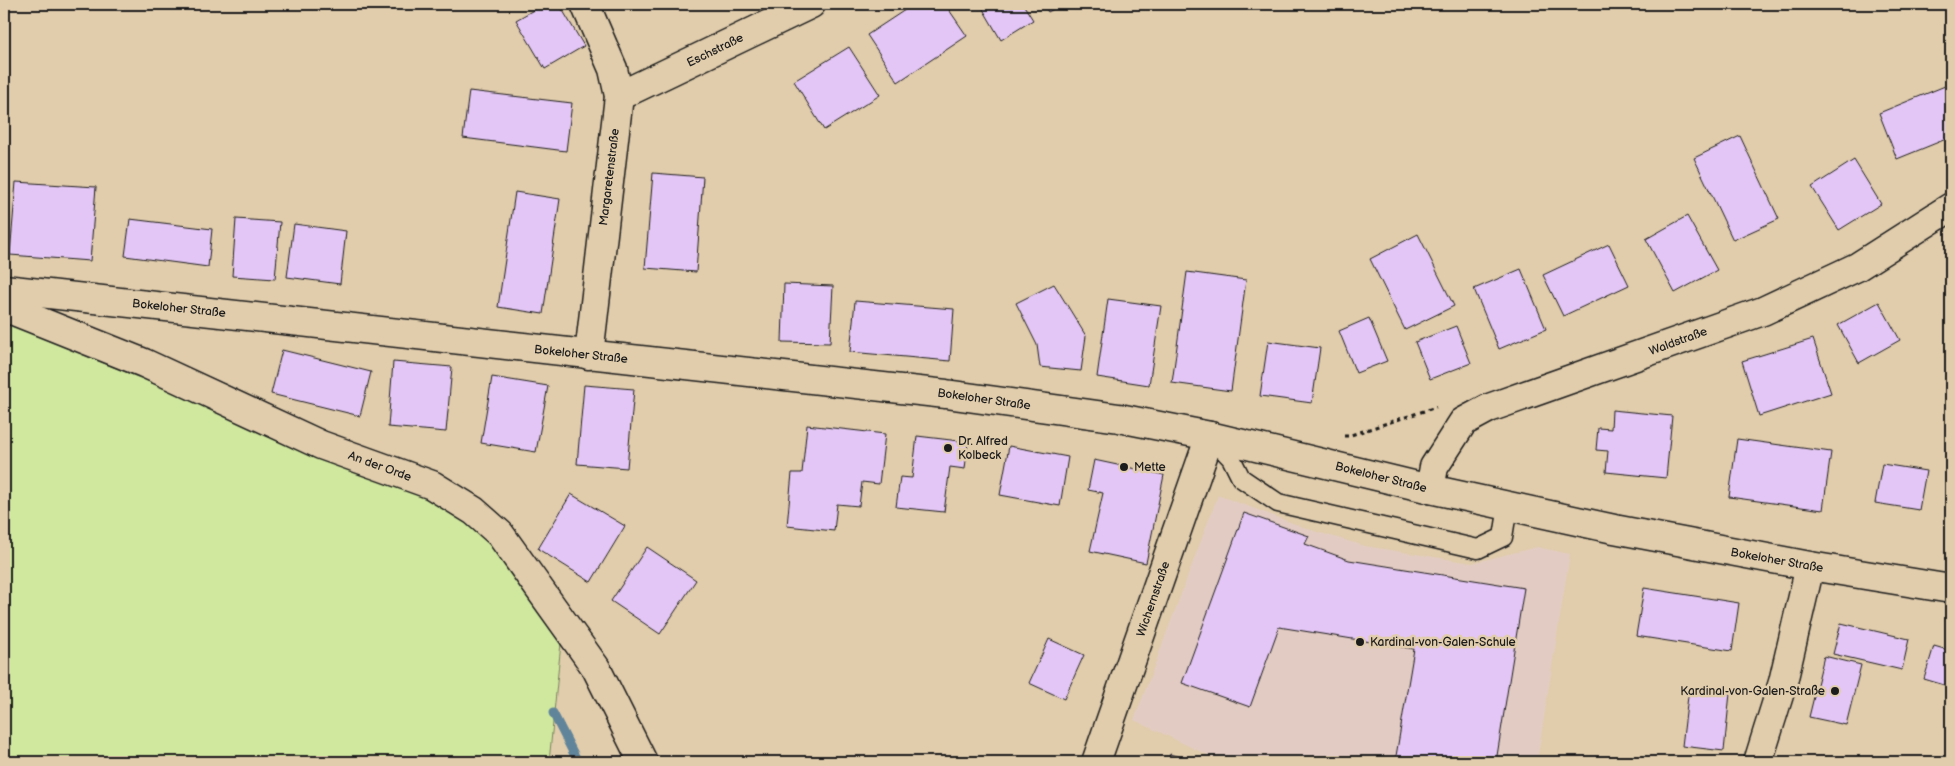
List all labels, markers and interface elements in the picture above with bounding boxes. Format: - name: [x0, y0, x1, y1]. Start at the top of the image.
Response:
- street label: Eschstraße: [684, 30, 746, 71]
- street label: Margaretenstraße: [596, 128, 623, 226]
- street label: Bokeloher Straße: [131, 296, 226, 321]
- street label: Waldstraße: [1647, 324, 1709, 359]
- street label: Bokeloher Straße: [533, 342, 628, 367]
- street label: Bokeloher Straße: [936, 386, 1032, 413]
- place label: Dr. Alfred Kolbeck: [958, 434, 1008, 463]
- marker: Dr. Alfred Kolbeck: [942, 442, 954, 454]
- street label: An der Orde: [346, 448, 413, 485]
- street label: Bokeloher Straße: [1333, 459, 1428, 496]
- place label: Mette: [1134, 460, 1166, 475]
- marker: Mette: [1118, 461, 1130, 473]
- street label: Bokeloher Straße: [1729, 545, 1824, 576]
- street label: Wichernstraße: [1134, 559, 1173, 639]
- place label: Kardinal-von-Galen-Schule: [1370, 635, 1516, 650]
- marker: Kardinal-von-Galen-Schule: [1354, 636, 1366, 648]
- place label: Kardinal-von-Galen-Straße: [1680, 684, 1825, 699]
- marker: Kardinal-von-Galen-Straße: [1829, 685, 1841, 697]

